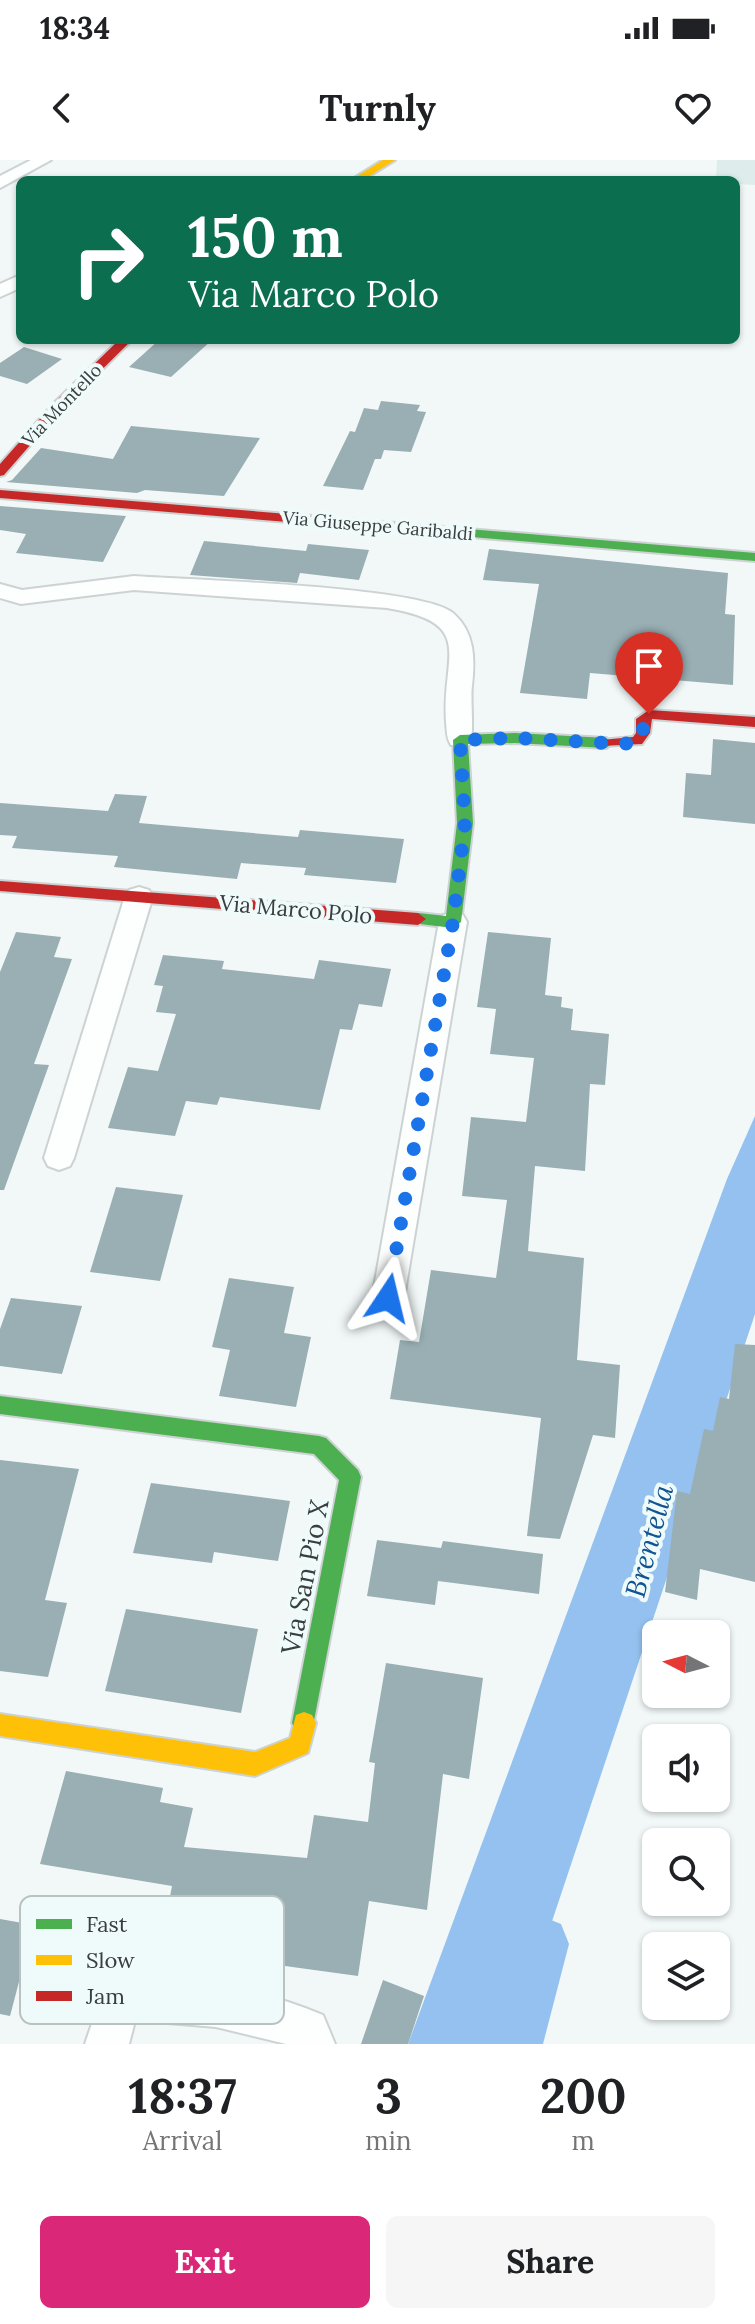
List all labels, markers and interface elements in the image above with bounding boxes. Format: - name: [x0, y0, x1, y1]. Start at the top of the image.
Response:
- text: 18:34: [40, 9, 110, 47]
- text: Turnly: [319, 85, 436, 131]
- icon: back: [40, 86, 84, 130]
- icon: heart: [671, 86, 715, 130]
- text: 150 m: [188, 201, 343, 272]
- icon: right: [56, 208, 160, 312]
- text: Via Marco Polo: [188, 271, 439, 317]
- street label: Via Montello: [16, 359, 106, 451]
- street label: Via Giuseppe Garibaldi: [281, 506, 474, 545]
- pin: [615, 632, 683, 714]
- icon: arrive: [627, 644, 671, 688]
- street label: Via Marco Polo: [217, 888, 374, 930]
- position arrow: [346, 1256, 430, 1340]
- water label: Brentella: [617, 1480, 681, 1601]
- street label: Via San Pio X: [273, 1496, 336, 1658]
- north arrow: [642, 1620, 730, 1708]
- map controls: [642, 1620, 730, 2020]
- button: sound: [642, 1724, 730, 1812]
- button: search: [642, 1828, 730, 1916]
- legend: [20, 1896, 284, 2024]
- text: Fast: [86, 1910, 128, 1938]
- button: layers: [642, 1932, 730, 2020]
- text: Slow: [86, 1946, 135, 1974]
- text: Jam: [85, 1982, 125, 2010]
- text: 18:37: [128, 2065, 237, 2126]
- text: 3: [375, 2065, 402, 2126]
- text: 200: [540, 2065, 627, 2126]
- text: Arrival: [143, 2124, 222, 2157]
- text: min: [365, 2124, 412, 2157]
- text: m: [572, 2124, 595, 2157]
- button: Exit: [40, 2216, 370, 2308]
- button: Share: [386, 2216, 715, 2308]

